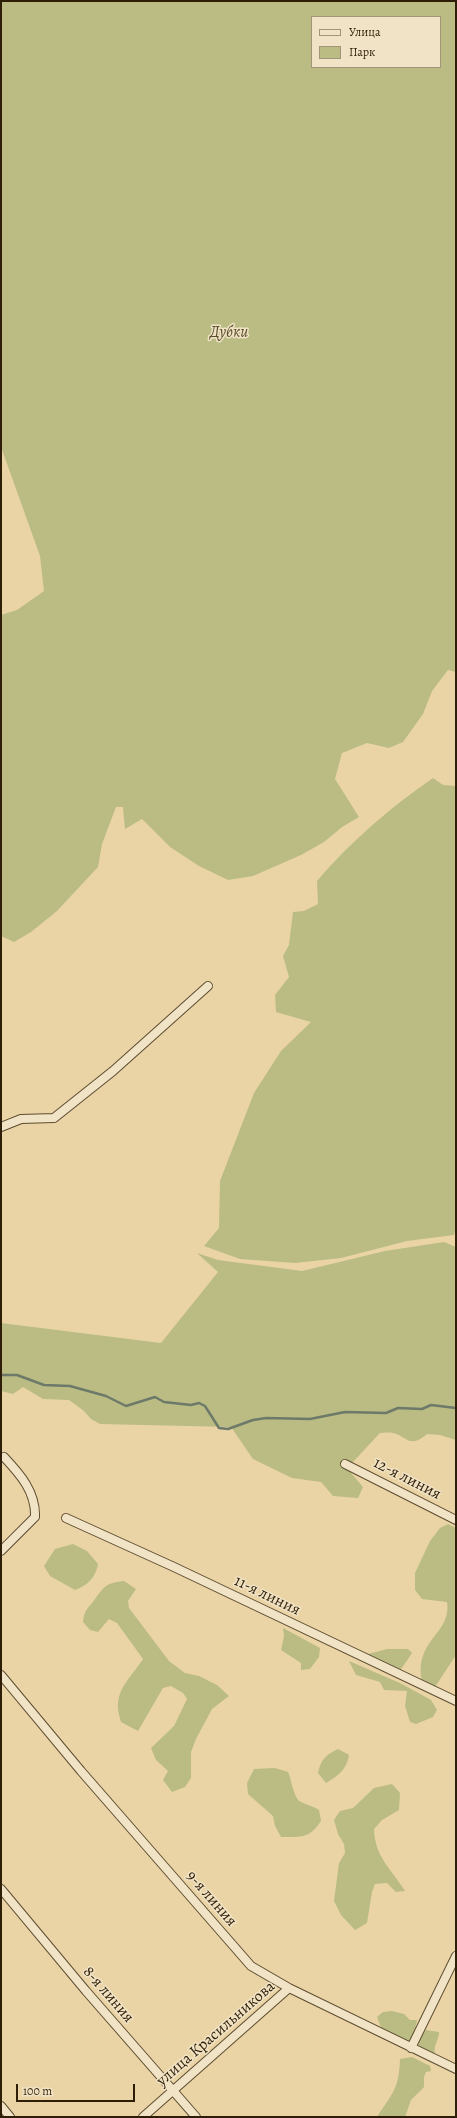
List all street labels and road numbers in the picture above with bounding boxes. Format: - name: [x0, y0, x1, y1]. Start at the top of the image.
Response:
- street label: 12-я линия: [370, 1454, 444, 1504]
- street label: 11-я линия: [231, 1572, 303, 1620]
- street label: 9-я линия: [182, 1867, 240, 1931]
- street label: 8-я линия: [78, 1963, 138, 2027]
- street label: улица Красильникова: [153, 1977, 279, 2091]

